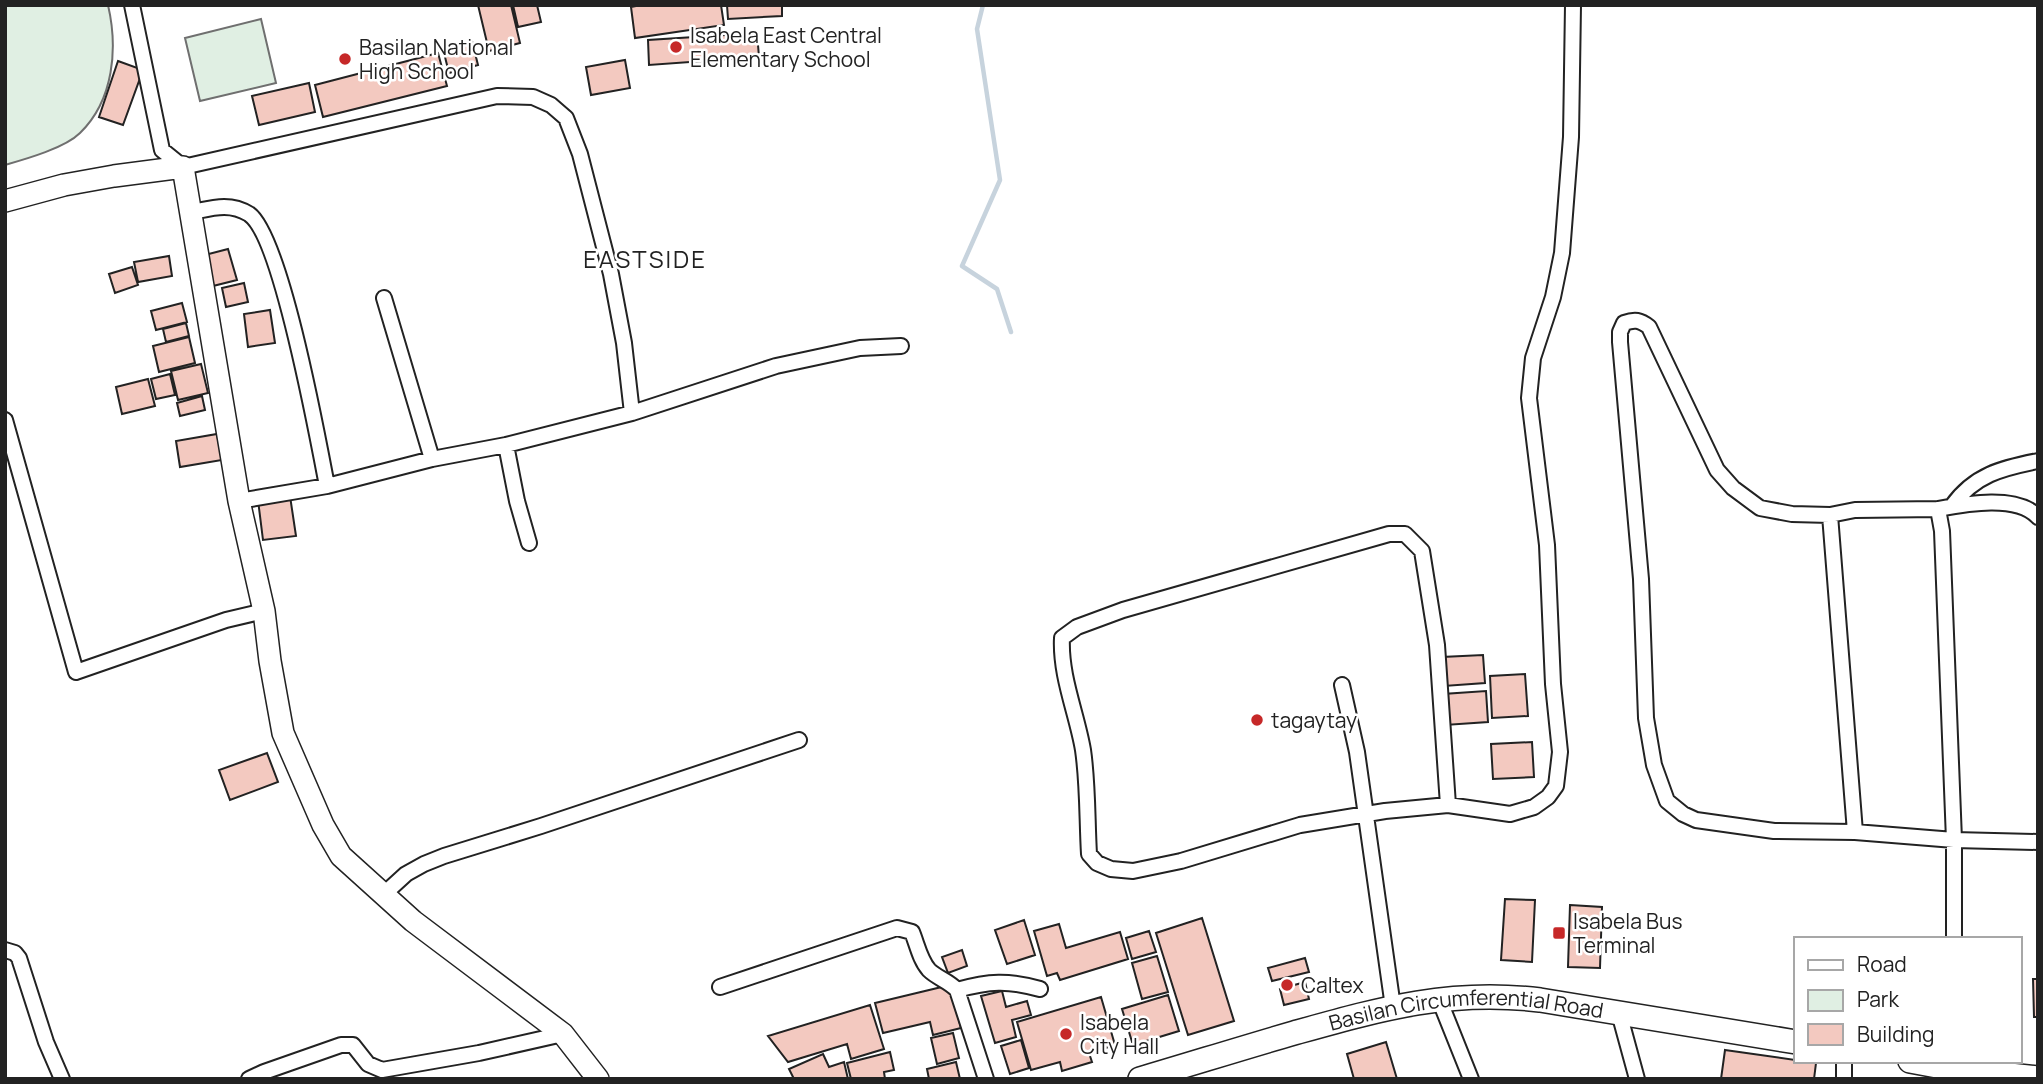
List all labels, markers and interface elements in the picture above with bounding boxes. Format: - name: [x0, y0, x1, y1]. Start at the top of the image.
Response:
- place label: Isabela East Central Elementary School: [690, 21, 882, 73]
- place label: Basilan National High School: [359, 33, 514, 85]
- marker: Isabela East Central Elementary School: [668, 39, 684, 55]
- marker: Basilan National High School: [337, 51, 353, 67]
- district label: EASTSIDE: [583, 242, 707, 275]
- place label: tagaytay: [1271, 706, 1357, 734]
- marker: tagaytay: [1249, 712, 1265, 728]
- place label: Isabela Bus Terminal: [1573, 907, 1682, 959]
- marker: Isabela Bus Terminal: [1551, 925, 1567, 941]
- legend: [1794, 937, 2022, 1063]
- text: Road: [1857, 950, 1907, 978]
- place label: Caltex: [1301, 971, 1364, 999]
- marker: Caltex: [1279, 977, 1295, 993]
- street label: Basilan Circumferential Road: [1325, 983, 1606, 1037]
- text: Park: [1857, 985, 1899, 1013]
- place label: Isabela City Hall: [1080, 1008, 1159, 1060]
- text: Building: [1857, 1020, 1934, 1048]
- marker: Isabela City Hall: [1058, 1026, 1074, 1042]

